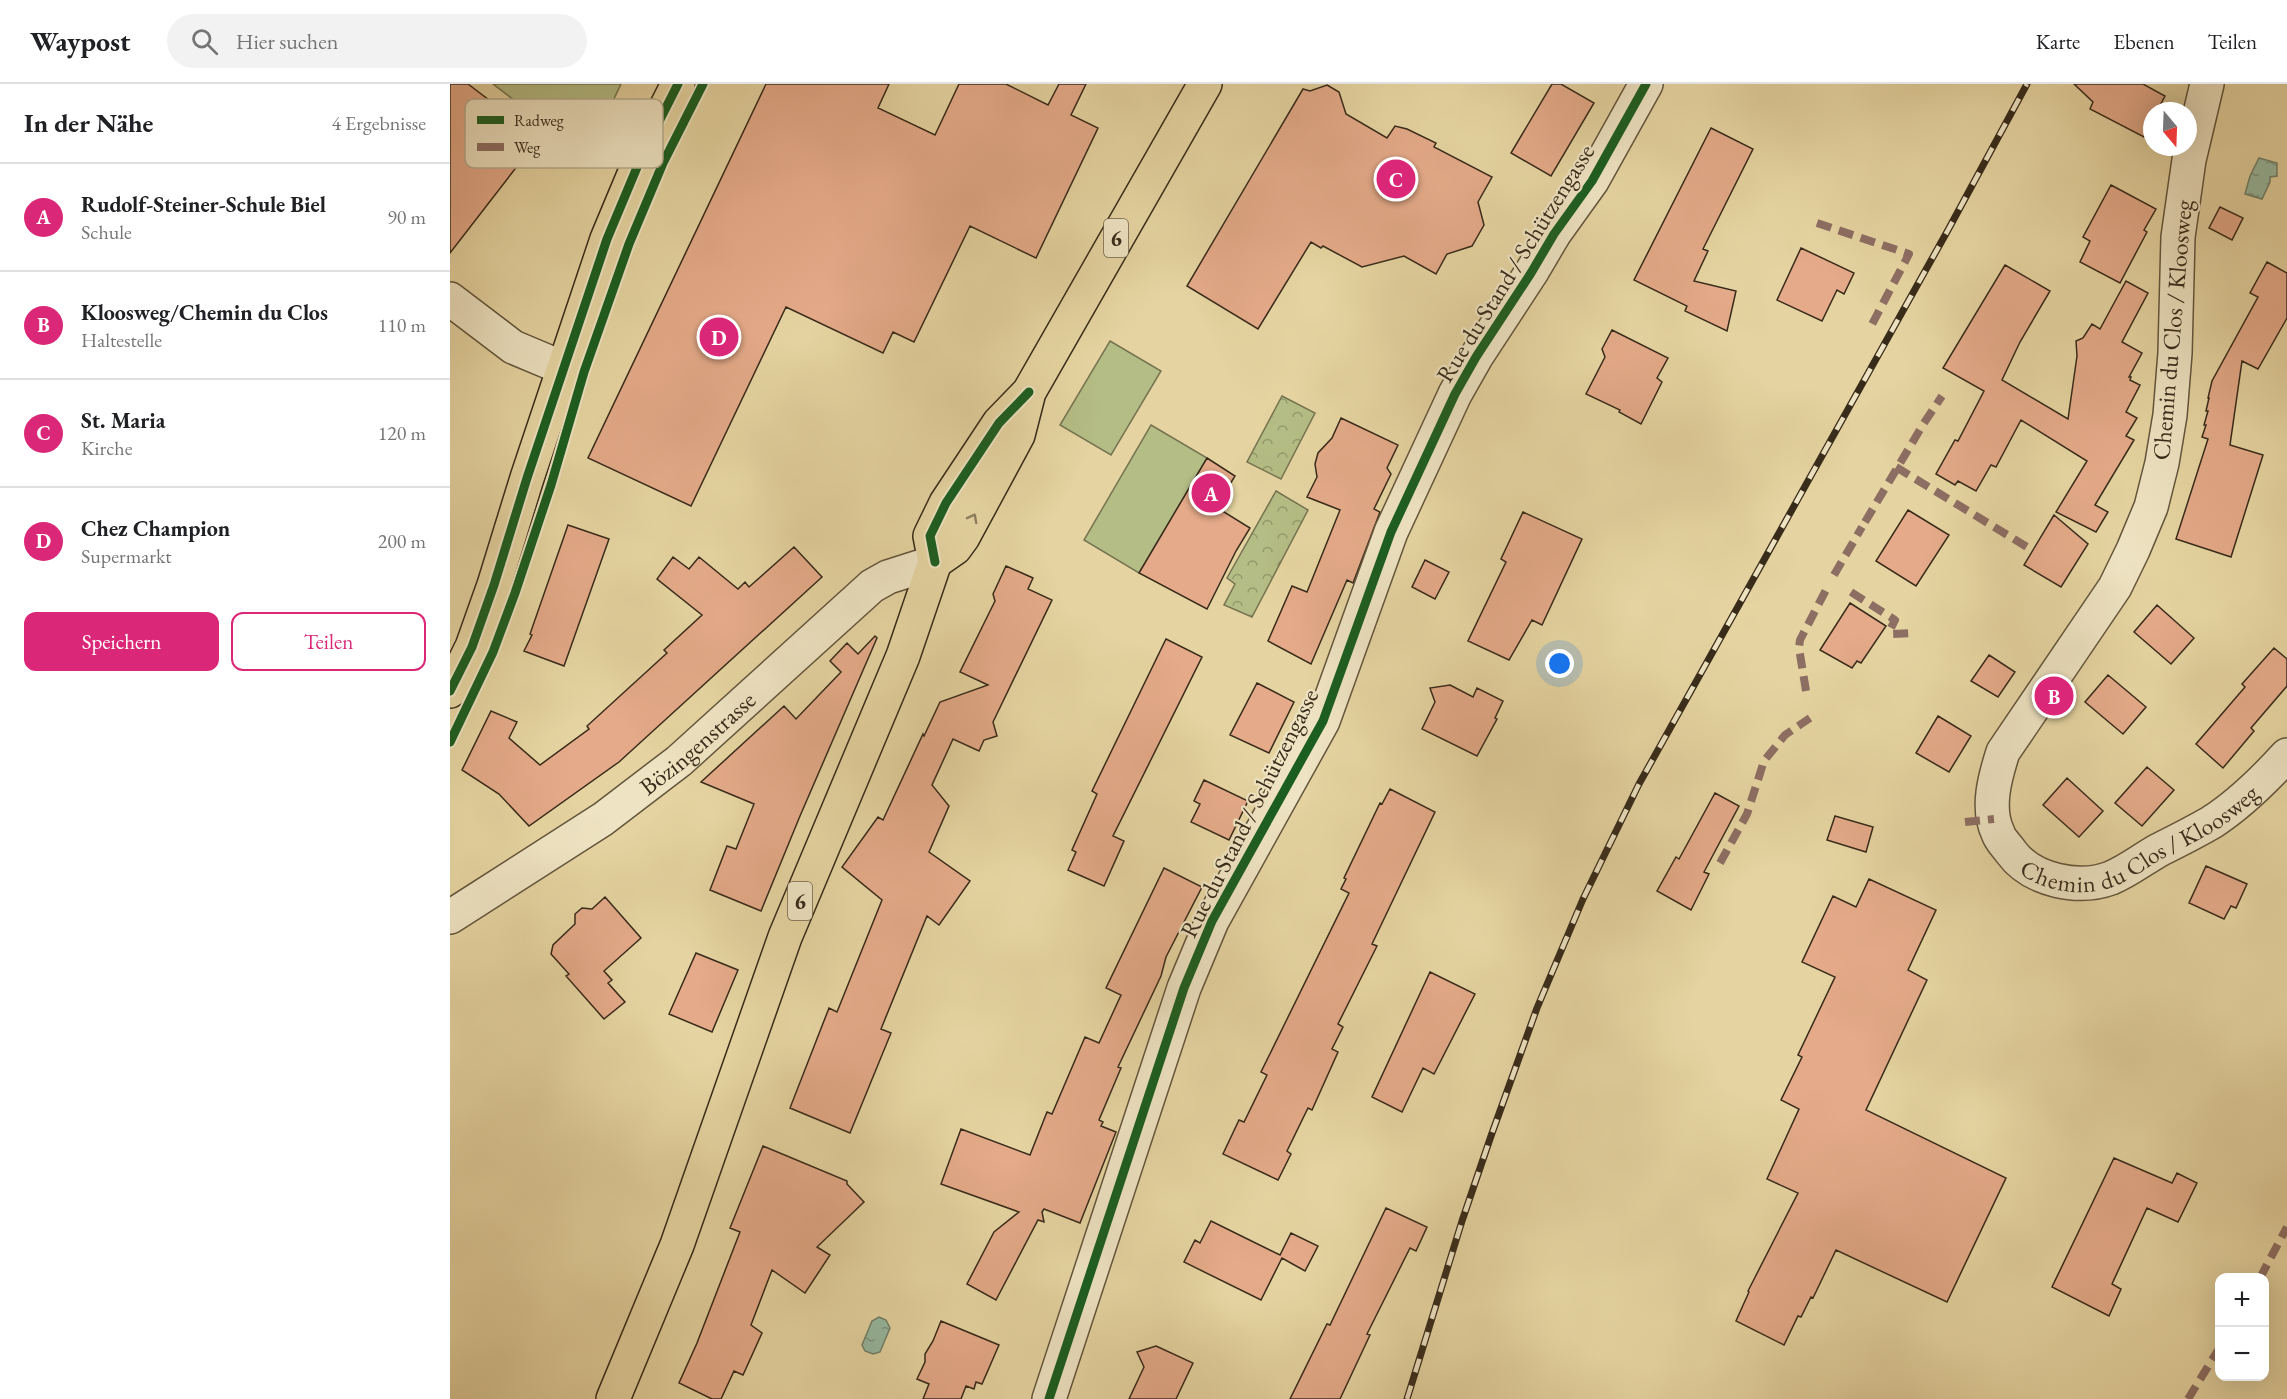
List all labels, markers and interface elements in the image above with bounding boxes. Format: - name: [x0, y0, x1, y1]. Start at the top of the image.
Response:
- search box: [167, 14, 587, 68]
- text: Waypost: [30, 23, 131, 59]
- icon: search: [188, 25, 221, 58]
- text: Hier suchen: [236, 27, 338, 56]
- text: Karte: [2036, 28, 2080, 55]
- text: Ebenen: [2113, 28, 2174, 55]
- text: Teilen: [2207, 28, 2257, 55]
- legend: [465, 99, 663, 168]
- north arrow: [2143, 102, 2197, 156]
- text: In der Nähe: [24, 106, 153, 140]
- text: 4 Ergebnisse: [331, 110, 426, 136]
- text: Radweg: [514, 110, 565, 131]
- text: Weg: [514, 137, 541, 158]
- street label: Rue du Stand / Schützengasse: [1429, 138, 1601, 388]
- pin: C: [1376, 156, 1416, 202]
- text: Rudolf-Steiner-Schule Biel: [81, 190, 326, 219]
- street label: Chemin du Clos / Kloosweg: [2145, 198, 2199, 461]
- text: A: [36, 204, 51, 230]
- text: 90 m: [387, 204, 426, 230]
- text: Schule: [81, 219, 132, 245]
- road number: 6: [1104, 219, 1128, 257]
- text: Kloosweg/Chemin du Clos: [81, 298, 328, 327]
- text: B: [37, 312, 50, 338]
- text: 110 m: [378, 312, 426, 338]
- pin: D: [700, 314, 738, 360]
- text: Haltestelle: [81, 327, 162, 353]
- text: St. Maria: [81, 406, 165, 435]
- text: C: [36, 420, 51, 446]
- text: 120 m: [378, 420, 426, 446]
- text: Kirche: [81, 435, 132, 461]
- pin: A: [1192, 470, 1230, 516]
- text: Chez Champion: [81, 514, 230, 543]
- one-way arrow: [966, 514, 977, 525]
- text: D: [36, 528, 51, 554]
- text: 200 m: [378, 528, 426, 554]
- text: Supermarkt: [81, 543, 172, 569]
- button: Speichern: [24, 612, 219, 671]
- button: Teilen: [231, 612, 426, 671]
- your location: [1545, 649, 1574, 678]
- pin: B: [2034, 674, 2074, 718]
- street label: Rue du Stand / Schützengasse: [1173, 683, 1325, 943]
- street label: Bözingenstrasse: [633, 684, 762, 801]
- street label: Chemin du Clos / Kloosweg: [2015, 777, 2265, 899]
- road number: 6: [788, 882, 812, 920]
- map controls: [2215, 1273, 2269, 1381]
- button: +: [2215, 1273, 2269, 1327]
- button: −: [2215, 1327, 2269, 1381]

